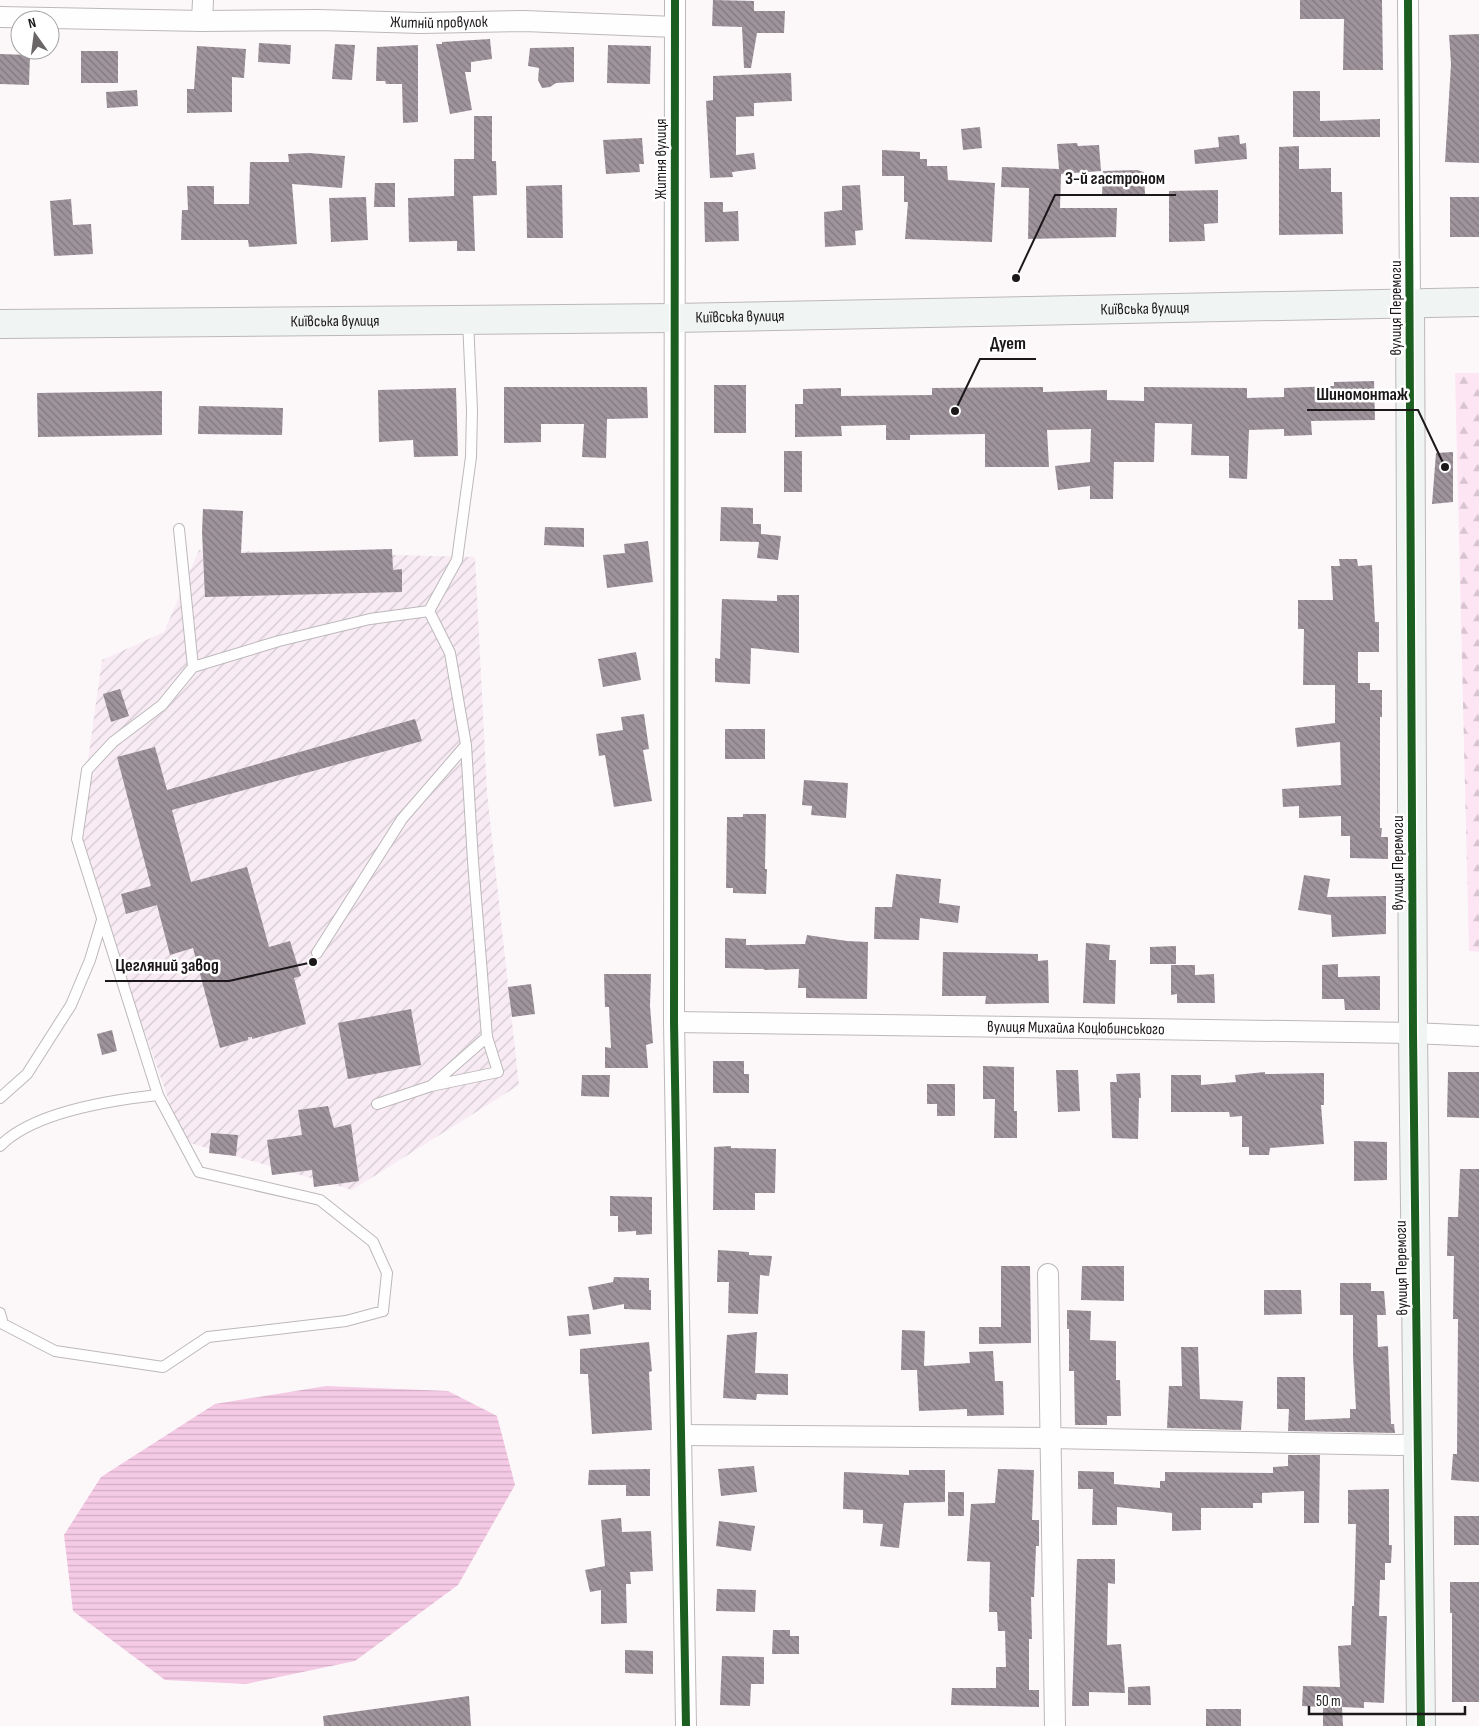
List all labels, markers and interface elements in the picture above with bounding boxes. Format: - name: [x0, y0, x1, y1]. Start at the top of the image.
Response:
- north arrow: [10, 10, 60, 60]
- street label: Житній провулок: [390, 12, 489, 33]
- text: N: [26, 14, 38, 32]
- street label: Житня вулиця: [652, 119, 671, 199]
- callout: 3-й гастроном: [1055, 162, 1176, 195]
- text: 3-й гастроном: [1065, 168, 1165, 189]
- street label: вулиця Перемоги: [1387, 260, 1406, 356]
- street label: Київська вулиця: [1100, 298, 1190, 319]
- street label: Київська вулиця: [695, 306, 785, 327]
- street label: Київська вулиця: [290, 311, 380, 331]
- callout: Дует: [980, 326, 1036, 359]
- text: Дует: [990, 333, 1026, 354]
- callout: Шиномонтаж: [1307, 377, 1418, 410]
- text: Шиномонтаж: [1316, 384, 1408, 405]
- street label: вулиця Перемоги: [1389, 815, 1408, 911]
- callout: Цегляний завод: [105, 948, 229, 981]
- text: Цегляний завод: [115, 955, 219, 976]
- street label: вулиця Михайла Коцюбинського: [987, 1017, 1165, 1039]
- street label: вулиця Перемоги: [1392, 1220, 1412, 1316]
- scale bar: [1309, 1684, 1465, 1716]
- text: 50 m: [1316, 1692, 1341, 1711]

